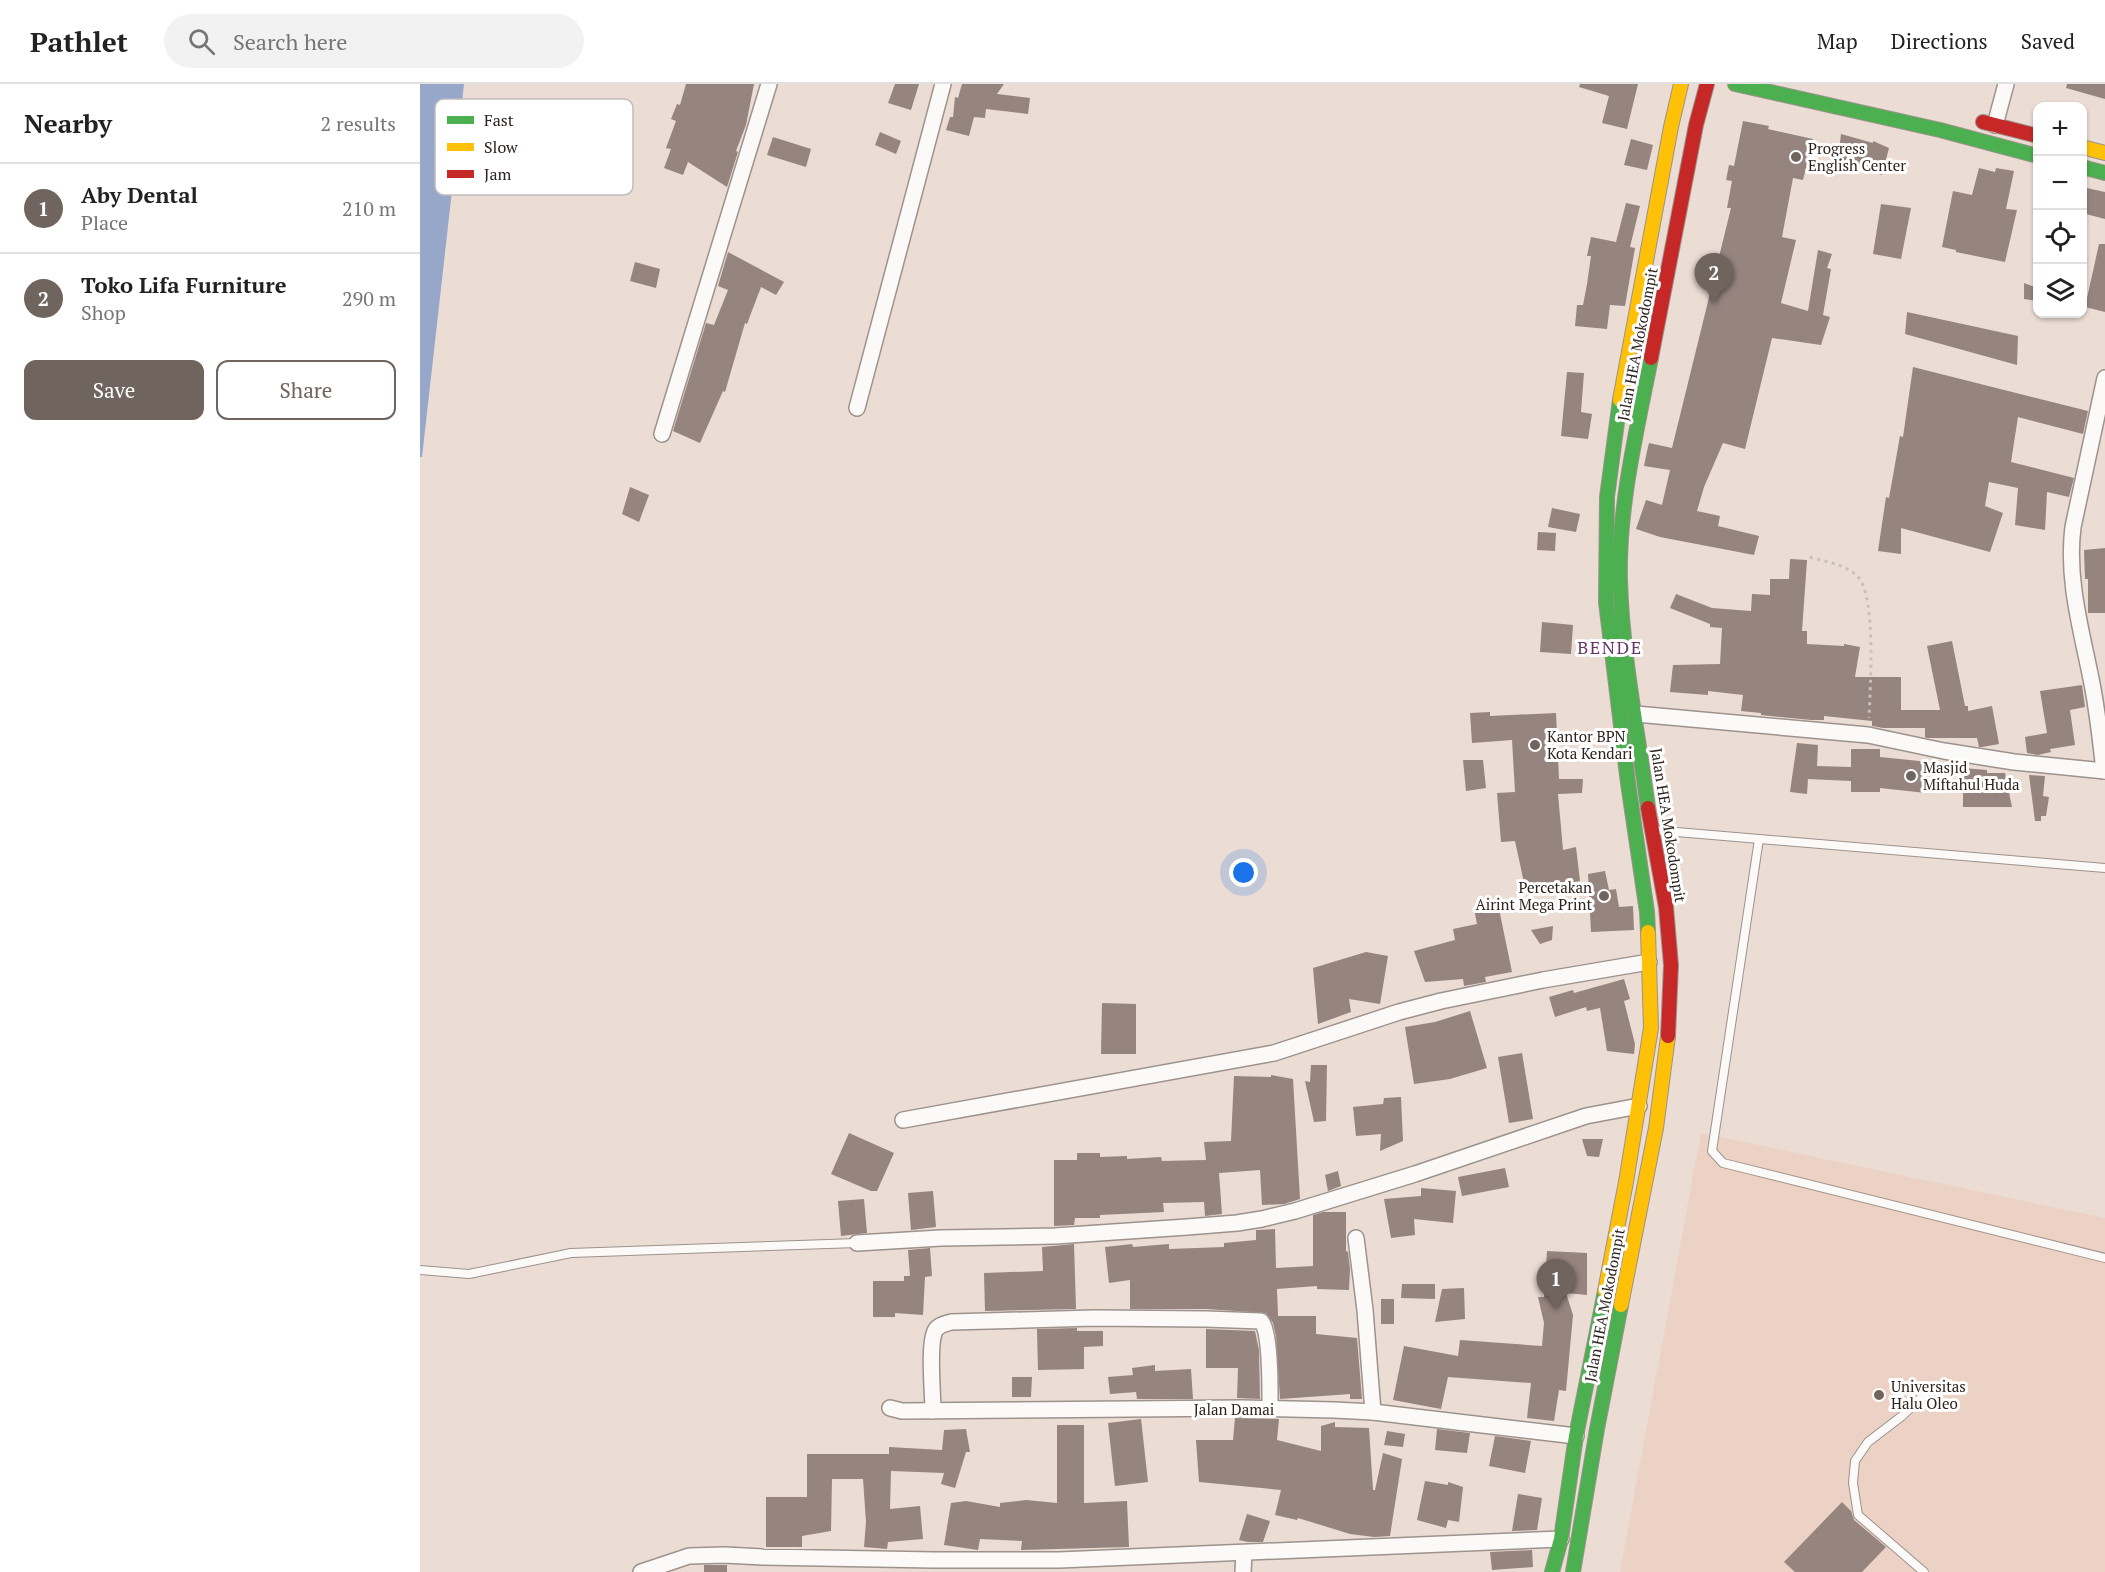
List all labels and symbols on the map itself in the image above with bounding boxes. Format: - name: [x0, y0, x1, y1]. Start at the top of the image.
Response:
- legend: [435, 99, 633, 195]
- text: Fast: [484, 109, 514, 131]
- text: Slow: [484, 136, 518, 158]
- place label: Progress English Center: [1808, 138, 1906, 175]
- marker: Progress English Center: [1789, 150, 1803, 164]
- text: Jam: [484, 163, 512, 185]
- pin: 2: [1694, 254, 1734, 303]
- street label: Jalan HEA Mokodompit: [1612, 265, 1662, 422]
- district label: BENDE: [1577, 635, 1643, 659]
- place label: Kantor BPN Kota Kendari: [1547, 726, 1633, 763]
- marker: Kantor BPN Kota Kendari: [1528, 738, 1542, 752]
- street label: Jalan HEA Mokodompit: [1647, 746, 1691, 904]
- place label: Masjid Miftahul Huda: [1923, 757, 2020, 794]
- marker: Masjid Miftahul Huda: [1904, 769, 1918, 783]
- your location: [1229, 858, 1258, 887]
- place label: Percetakan Airint Mega Print: [1476, 877, 1592, 914]
- marker: Percetakan Airint Mega Print: [1597, 889, 1611, 903]
- street label: Jalan HEA Mokodompit: [1579, 1226, 1629, 1383]
- pin: 1: [1536, 1260, 1576, 1309]
- place label: Universitas Halu Oleo: [1891, 1376, 1966, 1413]
- marker: Universitas Halu Oleo: [1872, 1388, 1886, 1402]
- street label: Jalan Damai: [1194, 1399, 1274, 1419]

